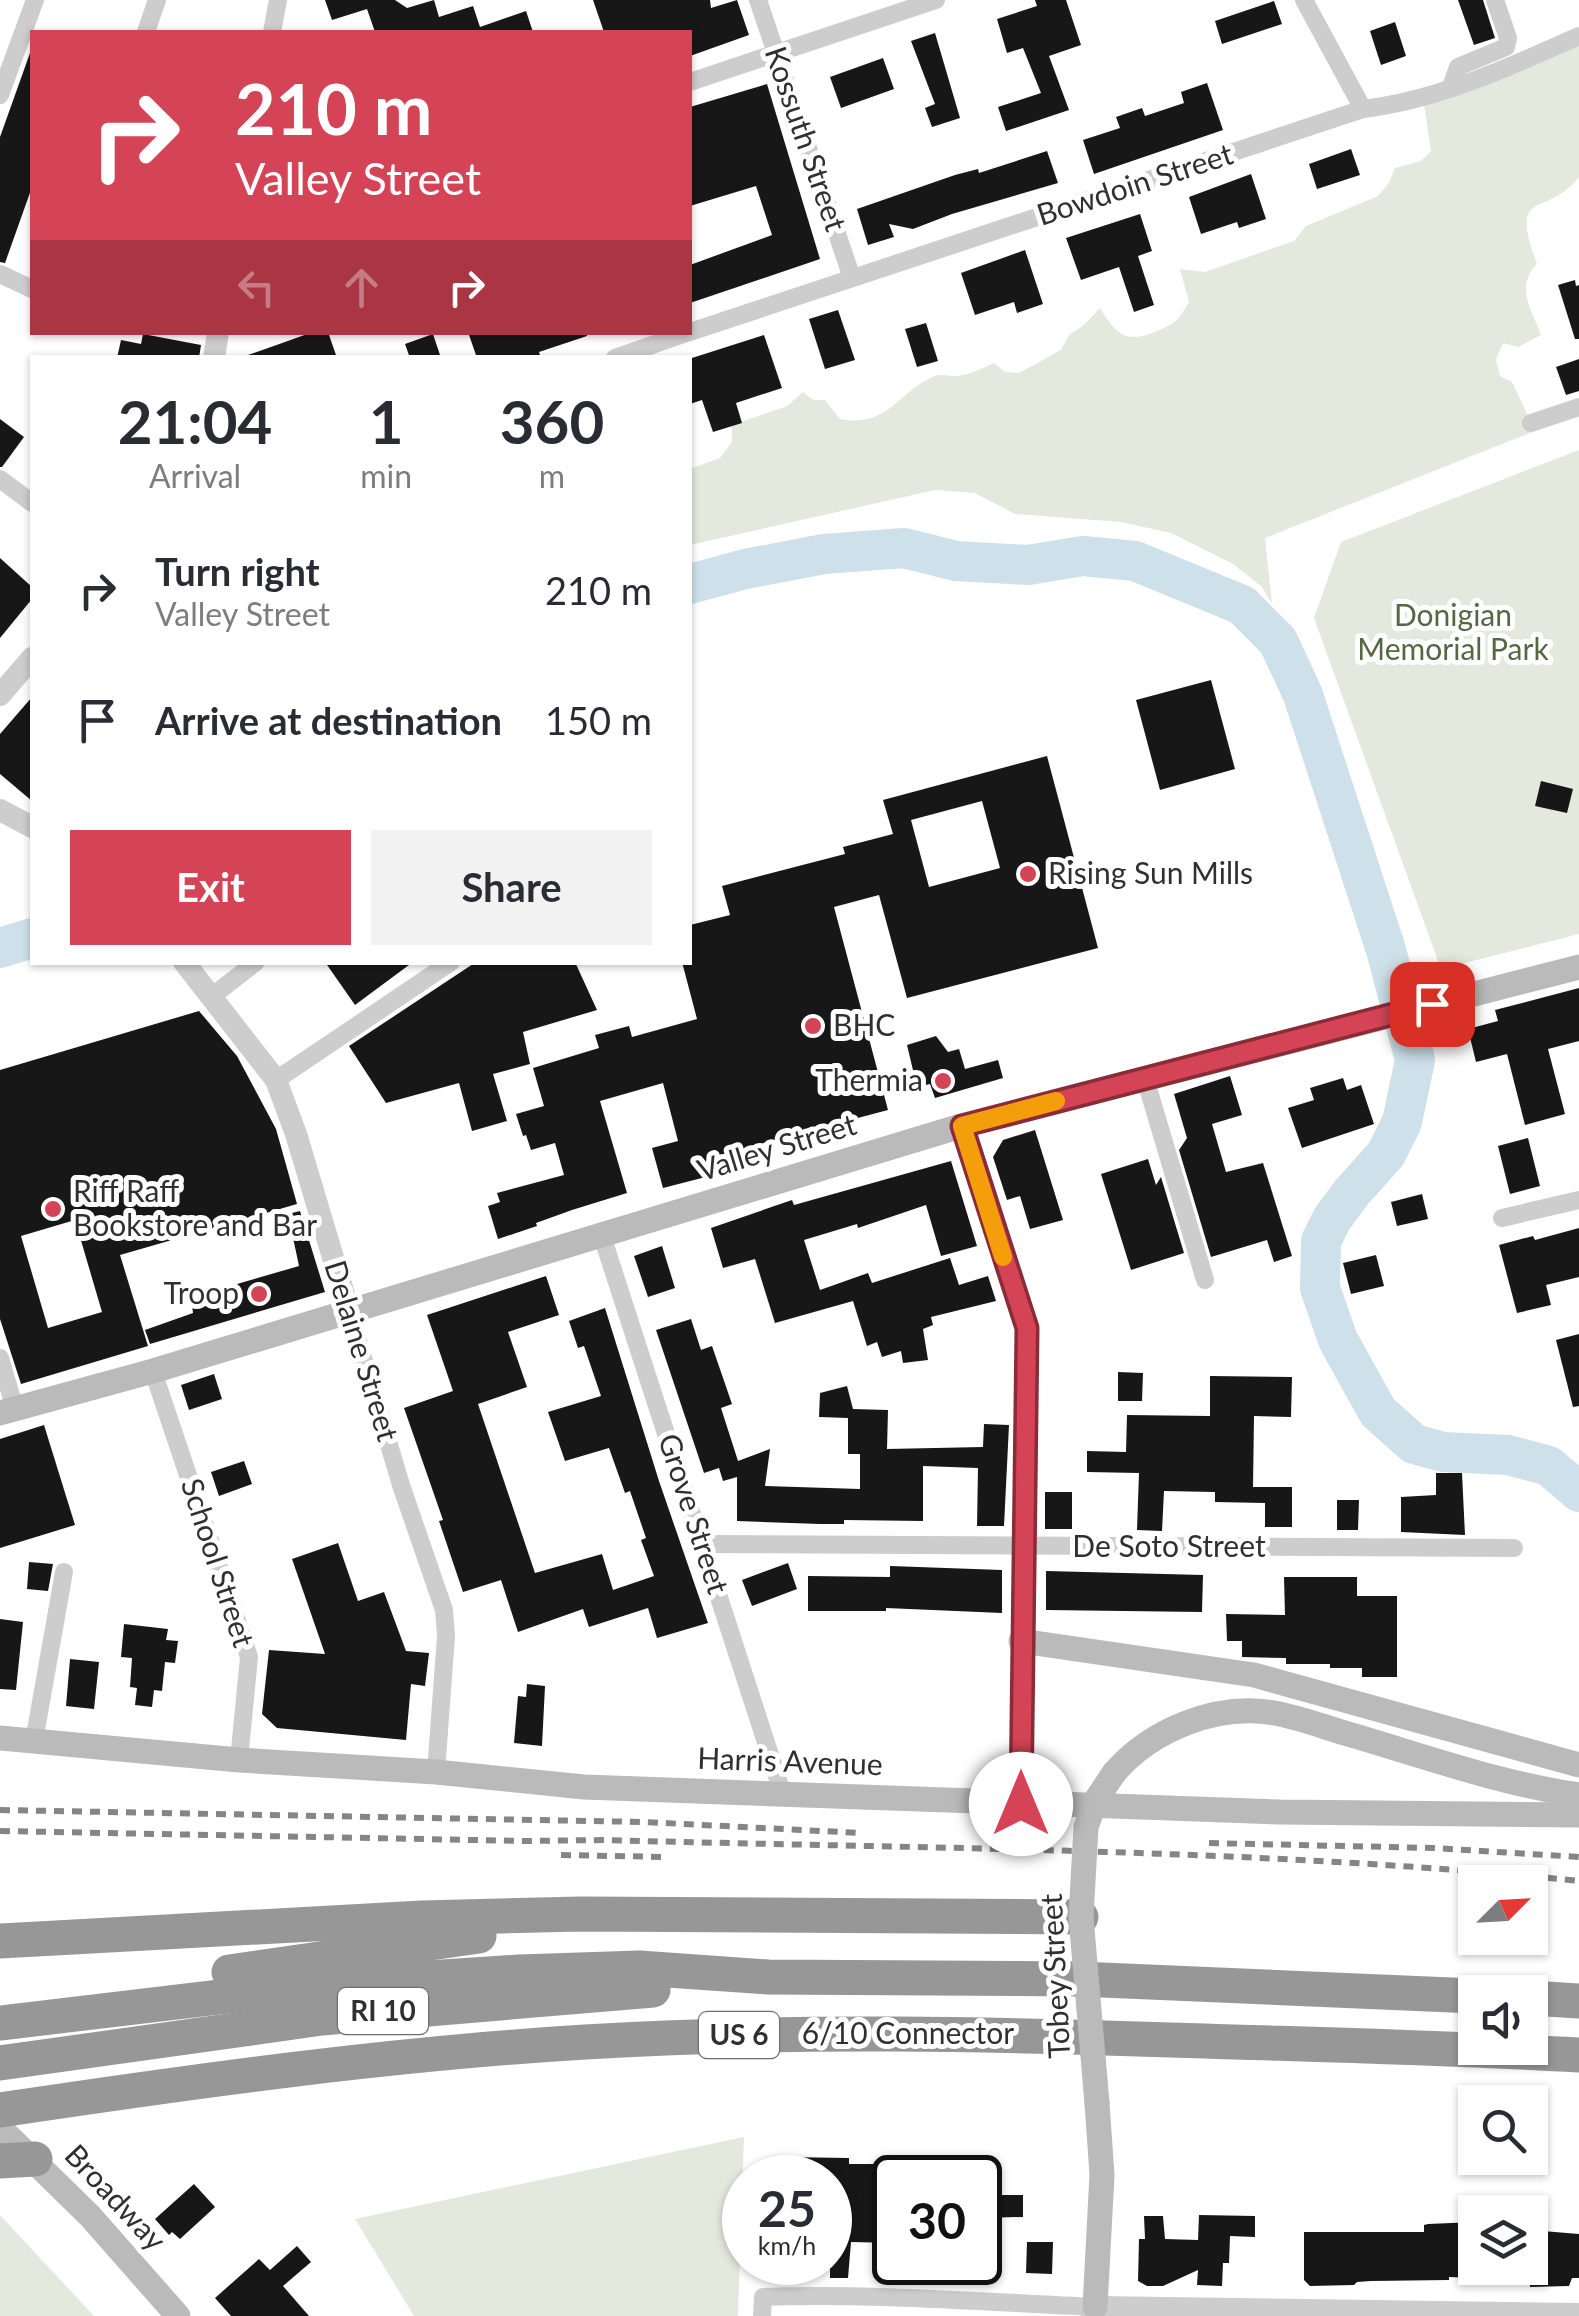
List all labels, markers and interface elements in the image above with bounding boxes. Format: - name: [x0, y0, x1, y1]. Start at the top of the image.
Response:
- street label: Kossuth Street: [759, 41, 855, 235]
- text: 210 m: [235, 66, 432, 150]
- icon: right: [70, 70, 200, 200]
- street label: Bowdoin Street: [1032, 134, 1237, 232]
- text: Valley Street: [235, 151, 481, 205]
- icon: left: [229, 260, 284, 315]
- icon: ahead: [334, 260, 389, 315]
- icon: right: [439, 260, 494, 315]
- text: 21:04: [118, 385, 272, 457]
- text: 1: [369, 385, 404, 457]
- text: 360: [500, 385, 604, 457]
- text: Arrival: [149, 456, 241, 495]
- text: min: [360, 456, 412, 495]
- text: m: [539, 456, 565, 495]
- text: Turn right: [155, 548, 320, 594]
- icon: right: [70, 563, 125, 618]
- text: 210 m: [545, 567, 652, 613]
- text: Valley Street: [155, 594, 330, 633]
- park label: Donigian Memorial Park: [1357, 596, 1549, 666]
- icon: arrive: [70, 693, 125, 748]
- text: Arrive at destination: [155, 697, 502, 743]
- text: 150 m: [545, 697, 652, 743]
- button: Exit: [70, 830, 351, 945]
- button: Share: [371, 830, 652, 945]
- place label: Rising Sun Mills: [1048, 854, 1253, 890]
- marker: Rising Sun Mills: [1017, 863, 1039, 885]
- pin: [1390, 962, 1475, 1047]
- icon: arrive: [1405, 977, 1460, 1032]
- place label: BHC: [833, 1006, 895, 1042]
- marker: BHC: [802, 1015, 824, 1037]
- place label: Thermia: [815, 1061, 923, 1097]
- marker: Thermia: [932, 1070, 954, 1092]
- street label: Valley Street: [693, 1105, 860, 1187]
- place label: Riff Raff Bookstore and Bar: [73, 1172, 317, 1242]
- marker: Riff Raff Bookstore and Bar: [42, 1198, 64, 1220]
- street label: Delaine Street: [318, 1256, 408, 1445]
- place label: Troop: [163, 1274, 239, 1310]
- marker: Troop: [248, 1283, 270, 1305]
- street label: Grove Street: [652, 1429, 738, 1598]
- street label: School Street: [175, 1474, 263, 1651]
- street label: De Soto Street: [1072, 1527, 1266, 1563]
- street label: Harris Avenue: [697, 1739, 883, 1781]
- position arrow: [969, 1752, 1073, 1856]
- north arrow: [1458, 1865, 1548, 1955]
- map controls: [1458, 1865, 1548, 2285]
- street label: Tobey Street: [1032, 1893, 1076, 2059]
- button: sound: [1458, 1975, 1548, 2065]
- road number: RI 10: [338, 1988, 428, 2034]
- road number: US 6: [699, 2012, 779, 2058]
- street label: 6/10 Connector: [802, 2014, 1014, 2050]
- button: search: [1458, 2085, 1548, 2175]
- street label: Broadway: [58, 2136, 175, 2257]
- speed limit sign: 30: [872, 2155, 1002, 2285]
- text: 25: [758, 2178, 816, 2238]
- button: layers: [1458, 2195, 1548, 2285]
- text: km/h: [758, 2230, 816, 2260]

